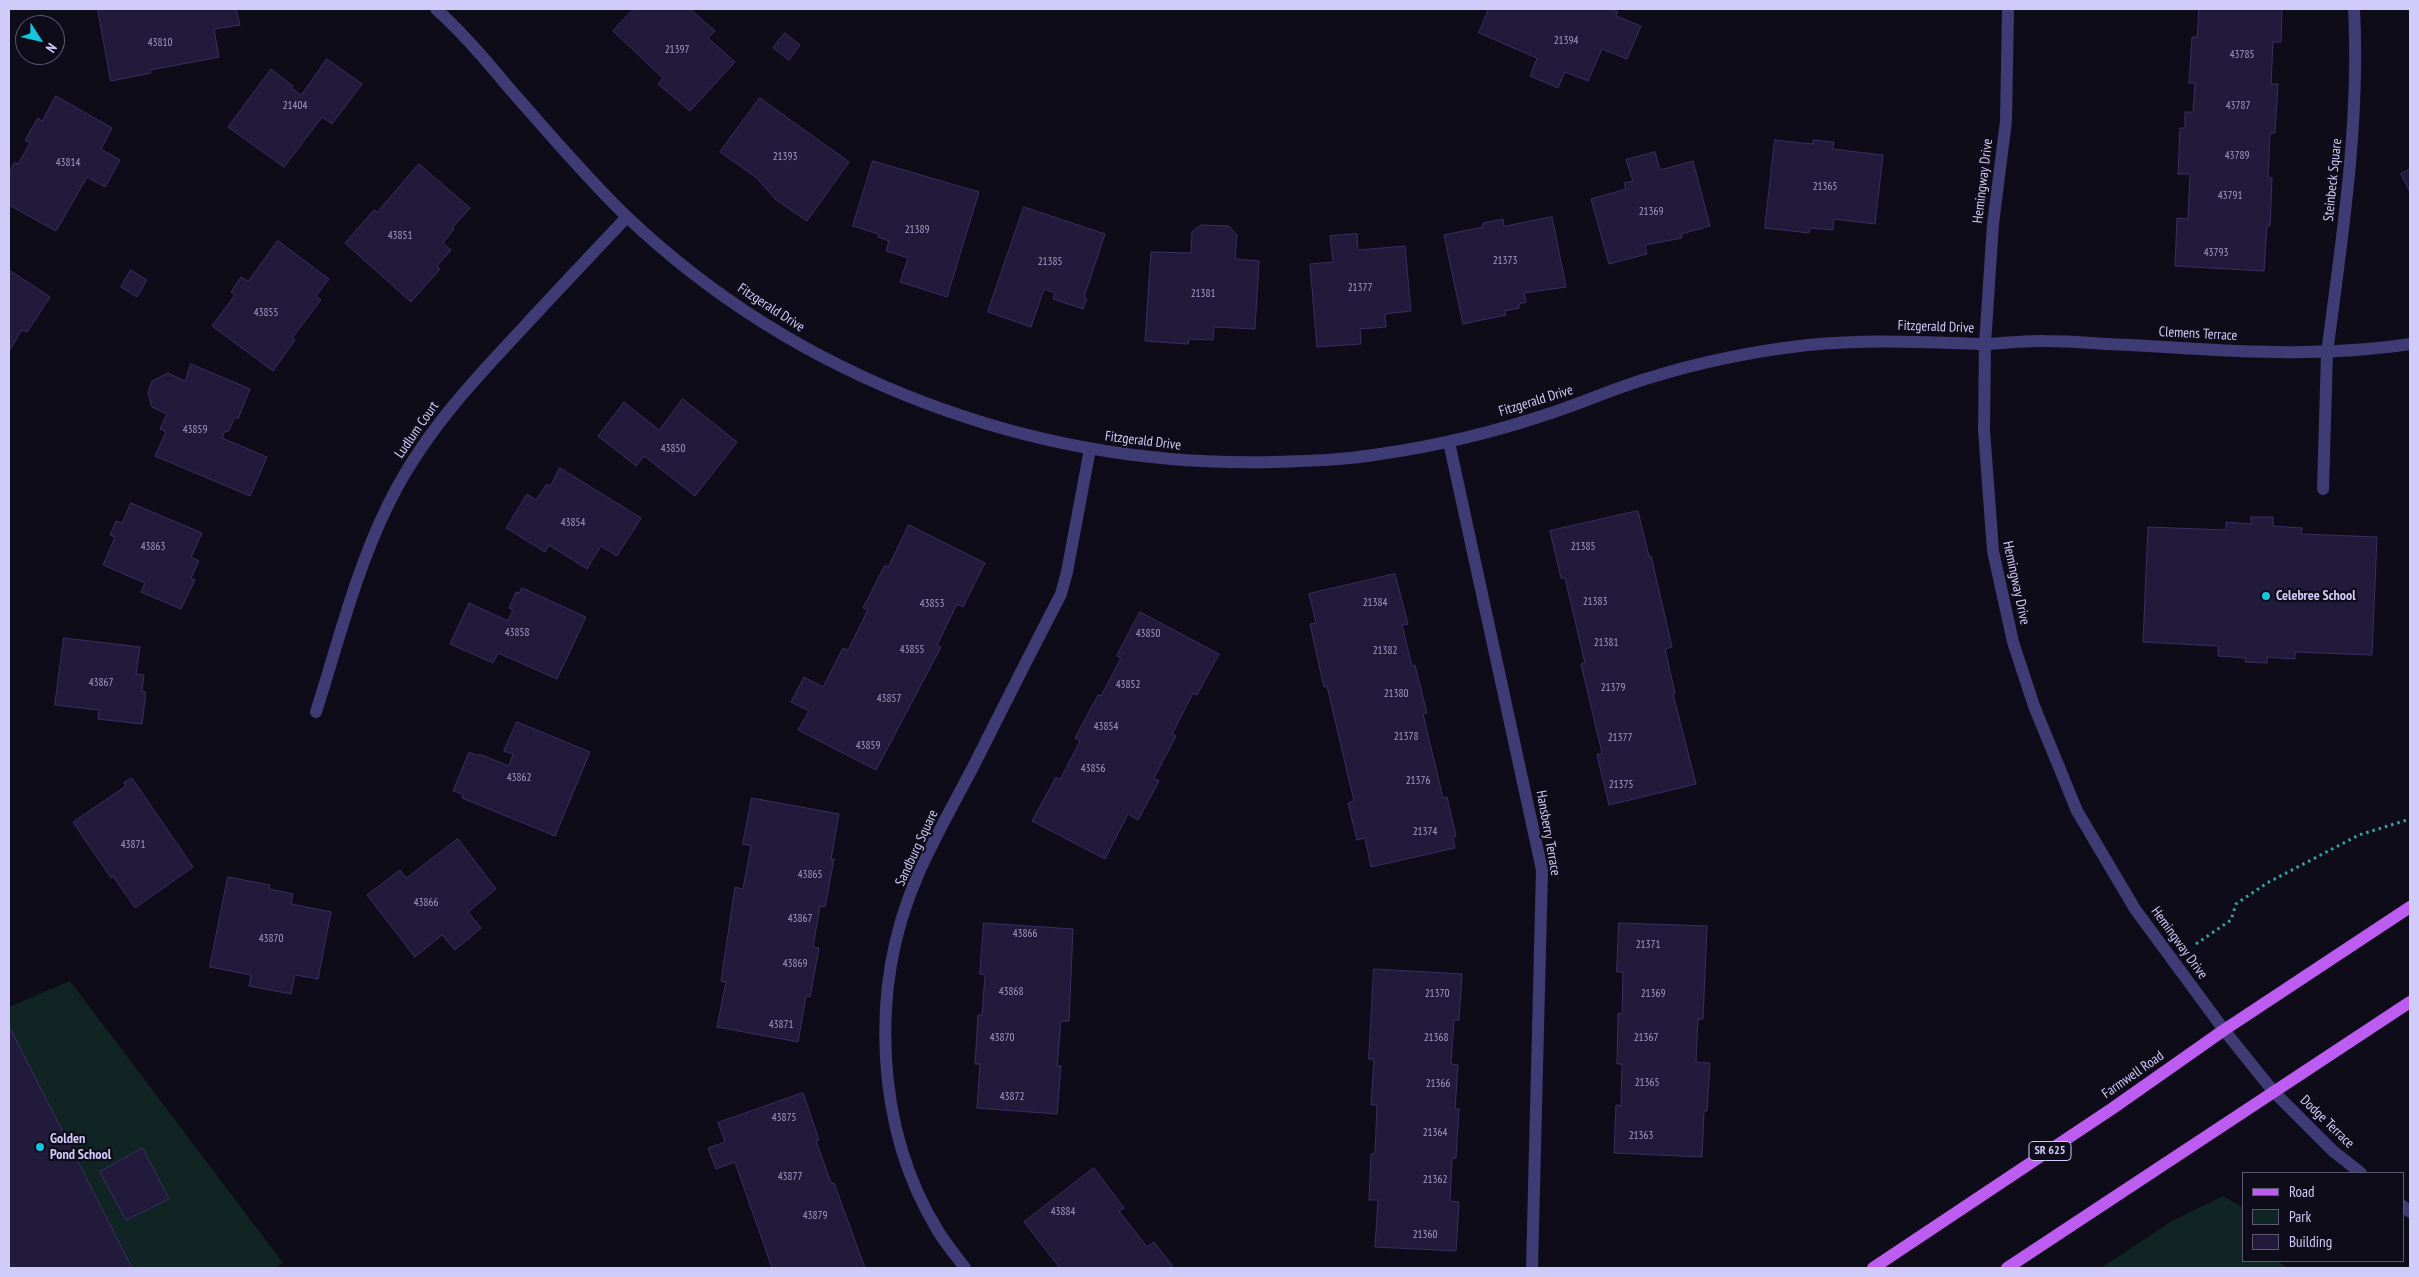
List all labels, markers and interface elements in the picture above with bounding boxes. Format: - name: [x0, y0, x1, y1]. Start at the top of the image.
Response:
- north arrow: [15, 15, 65, 65]
- house number: 21394: [1554, 34, 1578, 48]
- house number: 43810: [148, 36, 172, 50]
- text: N: [42, 40, 61, 56]
- house number: 21397: [665, 43, 689, 57]
- house number: 43785: [2230, 48, 2254, 62]
- house number: 21404: [283, 99, 307, 113]
- house number: 43787: [2226, 99, 2250, 113]
- street label: Hemingway Drive: [1969, 138, 1997, 224]
- street label: Steinbeck Square: [2320, 138, 2346, 222]
- house number: 43789: [2225, 149, 2249, 163]
- house number: 21393: [773, 150, 797, 164]
- house number: 43814: [56, 156, 80, 170]
- house number: 21365: [1813, 180, 1837, 194]
- house number: 43791: [2218, 189, 2242, 203]
- house number: 21369: [1639, 205, 1663, 219]
- house number: 21389: [905, 223, 929, 237]
- house number: 43851: [388, 229, 412, 243]
- house number: 43793: [2204, 246, 2228, 260]
- house number: 21373: [1493, 254, 1517, 268]
- house number: 21385: [1038, 255, 1062, 269]
- street label: Fitzgerald Drive: [734, 280, 808, 336]
- house number: 21377: [1348, 281, 1372, 295]
- house number: 21381: [1191, 287, 1215, 301]
- house number: 43855: [254, 306, 278, 320]
- street label: Fitzgerald Drive: [1897, 317, 1975, 337]
- street label: Clemens Terrace: [2158, 324, 2238, 344]
- street label: Fitzgerald Drive: [1497, 382, 1575, 420]
- street label: Ludlum Court: [391, 398, 443, 462]
- house number: 43859: [183, 423, 207, 437]
- street label: Fitzgerald Drive: [1104, 428, 1182, 454]
- house number: 43850: [661, 442, 685, 456]
- house number: 43854: [561, 516, 585, 530]
- house number: 43863: [141, 540, 165, 554]
- house number: 21385: [1571, 540, 1595, 554]
- street label: Hemingway Drive: [1999, 540, 2033, 626]
- place label: Celebree School: [2276, 588, 2356, 604]
- marker: Celebree School: [2260, 590, 2272, 602]
- house number: 21383: [1583, 595, 1607, 609]
- house number: 21384: [1363, 596, 1387, 610]
- house number: 43853: [920, 597, 944, 611]
- house number: 43858: [505, 626, 529, 640]
- house number: 43850: [1136, 627, 1160, 641]
- house number: 21381: [1594, 636, 1618, 650]
- house number: 43855: [900, 643, 924, 657]
- house number: 21382: [1373, 644, 1397, 658]
- house number: 43867: [89, 676, 113, 690]
- house number: 43852: [1116, 678, 1140, 692]
- house number: 21379: [1601, 681, 1625, 695]
- house number: 21380: [1384, 687, 1408, 701]
- house number: 43857: [877, 692, 901, 706]
- house number: 43854: [1094, 720, 1118, 734]
- house number: 21378: [1394, 730, 1418, 744]
- house number: 21377: [1608, 731, 1632, 745]
- house number: 43859: [856, 739, 880, 753]
- house number: 43856: [1081, 762, 1105, 776]
- house number: 43862: [507, 771, 531, 785]
- house number: 21376: [1406, 774, 1430, 788]
- house number: 21375: [1609, 778, 1633, 792]
- street label: Hansberry Terrace: [1532, 789, 1564, 877]
- street label: Sandburg Square: [892, 807, 942, 889]
- house number: 21374: [1413, 825, 1437, 839]
- house number: 43871: [121, 838, 145, 852]
- house number: 43865: [798, 868, 822, 882]
- house number: 43866: [414, 896, 438, 910]
- street label: Hemingway Drive: [2147, 904, 2211, 982]
- house number: 43867: [788, 912, 812, 926]
- house number: 43866: [1013, 927, 1037, 941]
- house number: 43870: [259, 932, 283, 946]
- house number: 21371: [1636, 938, 1660, 952]
- house number: 43869: [783, 957, 807, 971]
- house number: 43868: [999, 985, 1023, 999]
- house number: 21370: [1425, 987, 1449, 1001]
- house number: 21369: [1641, 987, 1665, 1001]
- house number: 43871: [769, 1018, 793, 1032]
- house number: 43870: [990, 1031, 1014, 1045]
- house number: 21368: [1424, 1031, 1448, 1045]
- house number: 21367: [1634, 1031, 1658, 1045]
- street label: Farmwell Road: [2099, 1048, 2167, 1102]
- house number: 21365: [1635, 1076, 1659, 1090]
- house number: 21366: [1426, 1077, 1450, 1091]
- house number: 43872: [1000, 1090, 1024, 1104]
- street label: Dodge Terrace: [2296, 1092, 2358, 1152]
- house number: 43875: [772, 1111, 796, 1125]
- house number: 21364: [1423, 1126, 1447, 1140]
- house number: 21363: [1629, 1129, 1653, 1143]
- place label: Golden Pond School: [50, 1131, 111, 1164]
- marker: Golden Pond School: [34, 1141, 46, 1153]
- road number: SR 625: [2029, 1142, 2071, 1160]
- house number: 43877: [778, 1170, 802, 1184]
- legend: [2242, 1172, 2404, 1262]
- house number: 21362: [1423, 1173, 1447, 1187]
- text: Road: [2289, 1182, 2315, 1201]
- house number: 43884: [1051, 1205, 1075, 1219]
- text: Park: [2289, 1207, 2311, 1226]
- house number: 43879: [803, 1209, 827, 1223]
- house number: 21360: [1413, 1228, 1437, 1242]
- text: Building: [2289, 1232, 2332, 1251]

